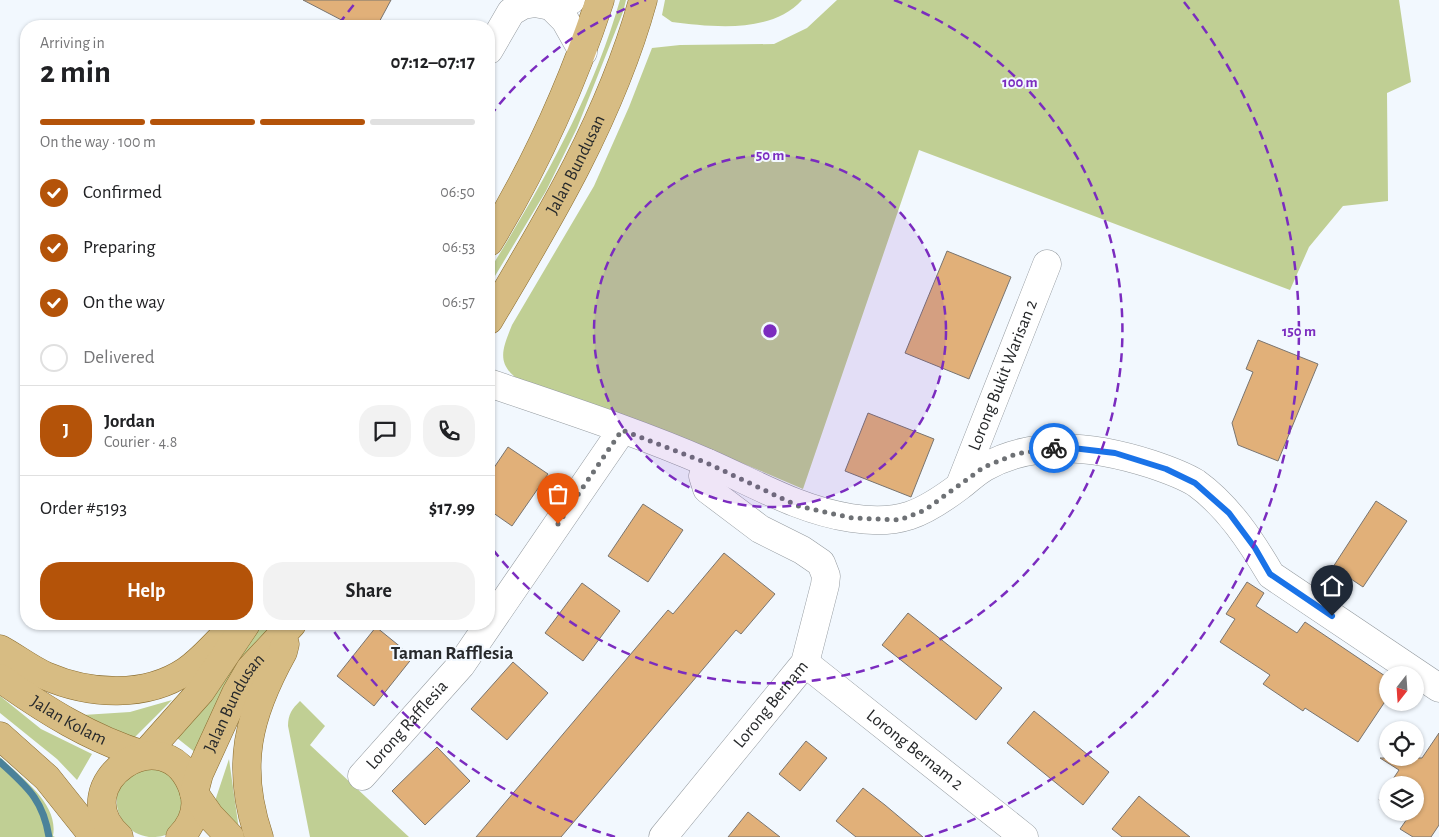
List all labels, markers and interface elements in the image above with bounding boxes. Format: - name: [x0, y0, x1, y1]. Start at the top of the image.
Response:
- text: Arriving in: [40, 35, 105, 51]
- text: 07:12–07:17: [390, 53, 475, 72]
- text: 2 min: [40, 56, 111, 88]
- text: 100 m: [1002, 75, 1038, 90]
- street label: Jalan Bundusan: [543, 112, 609, 218]
- text: On the way · 100 m: [40, 134, 156, 150]
- text: 50 m: [756, 148, 784, 163]
- icon: check: [40, 179, 68, 207]
- text: Confirmed: [83, 183, 162, 202]
- text: 06:50: [440, 184, 475, 200]
- icon: check: [40, 234, 68, 262]
- text: Preparing: [83, 238, 156, 257]
- text: 06:53: [442, 239, 475, 255]
- icon: check: [40, 289, 68, 317]
- text: On the way: [83, 293, 165, 312]
- text: 06:57: [442, 294, 475, 310]
- street label: Lorong Bukit Warisan 2: [965, 297, 1041, 453]
- centre of rings: [761, 322, 779, 340]
- text: 150 m: [1282, 324, 1316, 339]
- text: Delivered: [83, 348, 155, 367]
- button: chat: [359, 405, 411, 457]
- button: phone: [423, 405, 475, 457]
- text: Jordan: [104, 412, 155, 431]
- text: J: [63, 421, 69, 440]
- courier: [1029, 423, 1079, 473]
- text: Courier · 4.8: [104, 434, 177, 450]
- icon: bike: [1040, 434, 1068, 462]
- pin: [537, 473, 579, 524]
- icon: bag: [544, 480, 572, 508]
- text: Order #5193: [40, 499, 127, 518]
- text: $17.99: [429, 499, 475, 518]
- button: Help: [40, 562, 253, 620]
- button: Share: [263, 562, 475, 620]
- pin: [1311, 565, 1353, 616]
- icon: home: [1318, 572, 1346, 600]
- district label: Taman Rafflesia: [391, 644, 513, 663]
- street label: Jalan Bundusan: [201, 650, 268, 755]
- street label: Lorong Bernam: [730, 657, 812, 752]
- north arrow: [1379, 666, 1424, 711]
- map controls: [1379, 666, 1424, 821]
- street label: Lorong Rafflesia: [363, 677, 451, 773]
- street label: Jalan Kolam: [27, 693, 109, 749]
- street label: Lorong Bernam 2: [863, 706, 966, 794]
- button: locate: [1379, 721, 1424, 766]
- button: layers: [1379, 776, 1424, 821]

